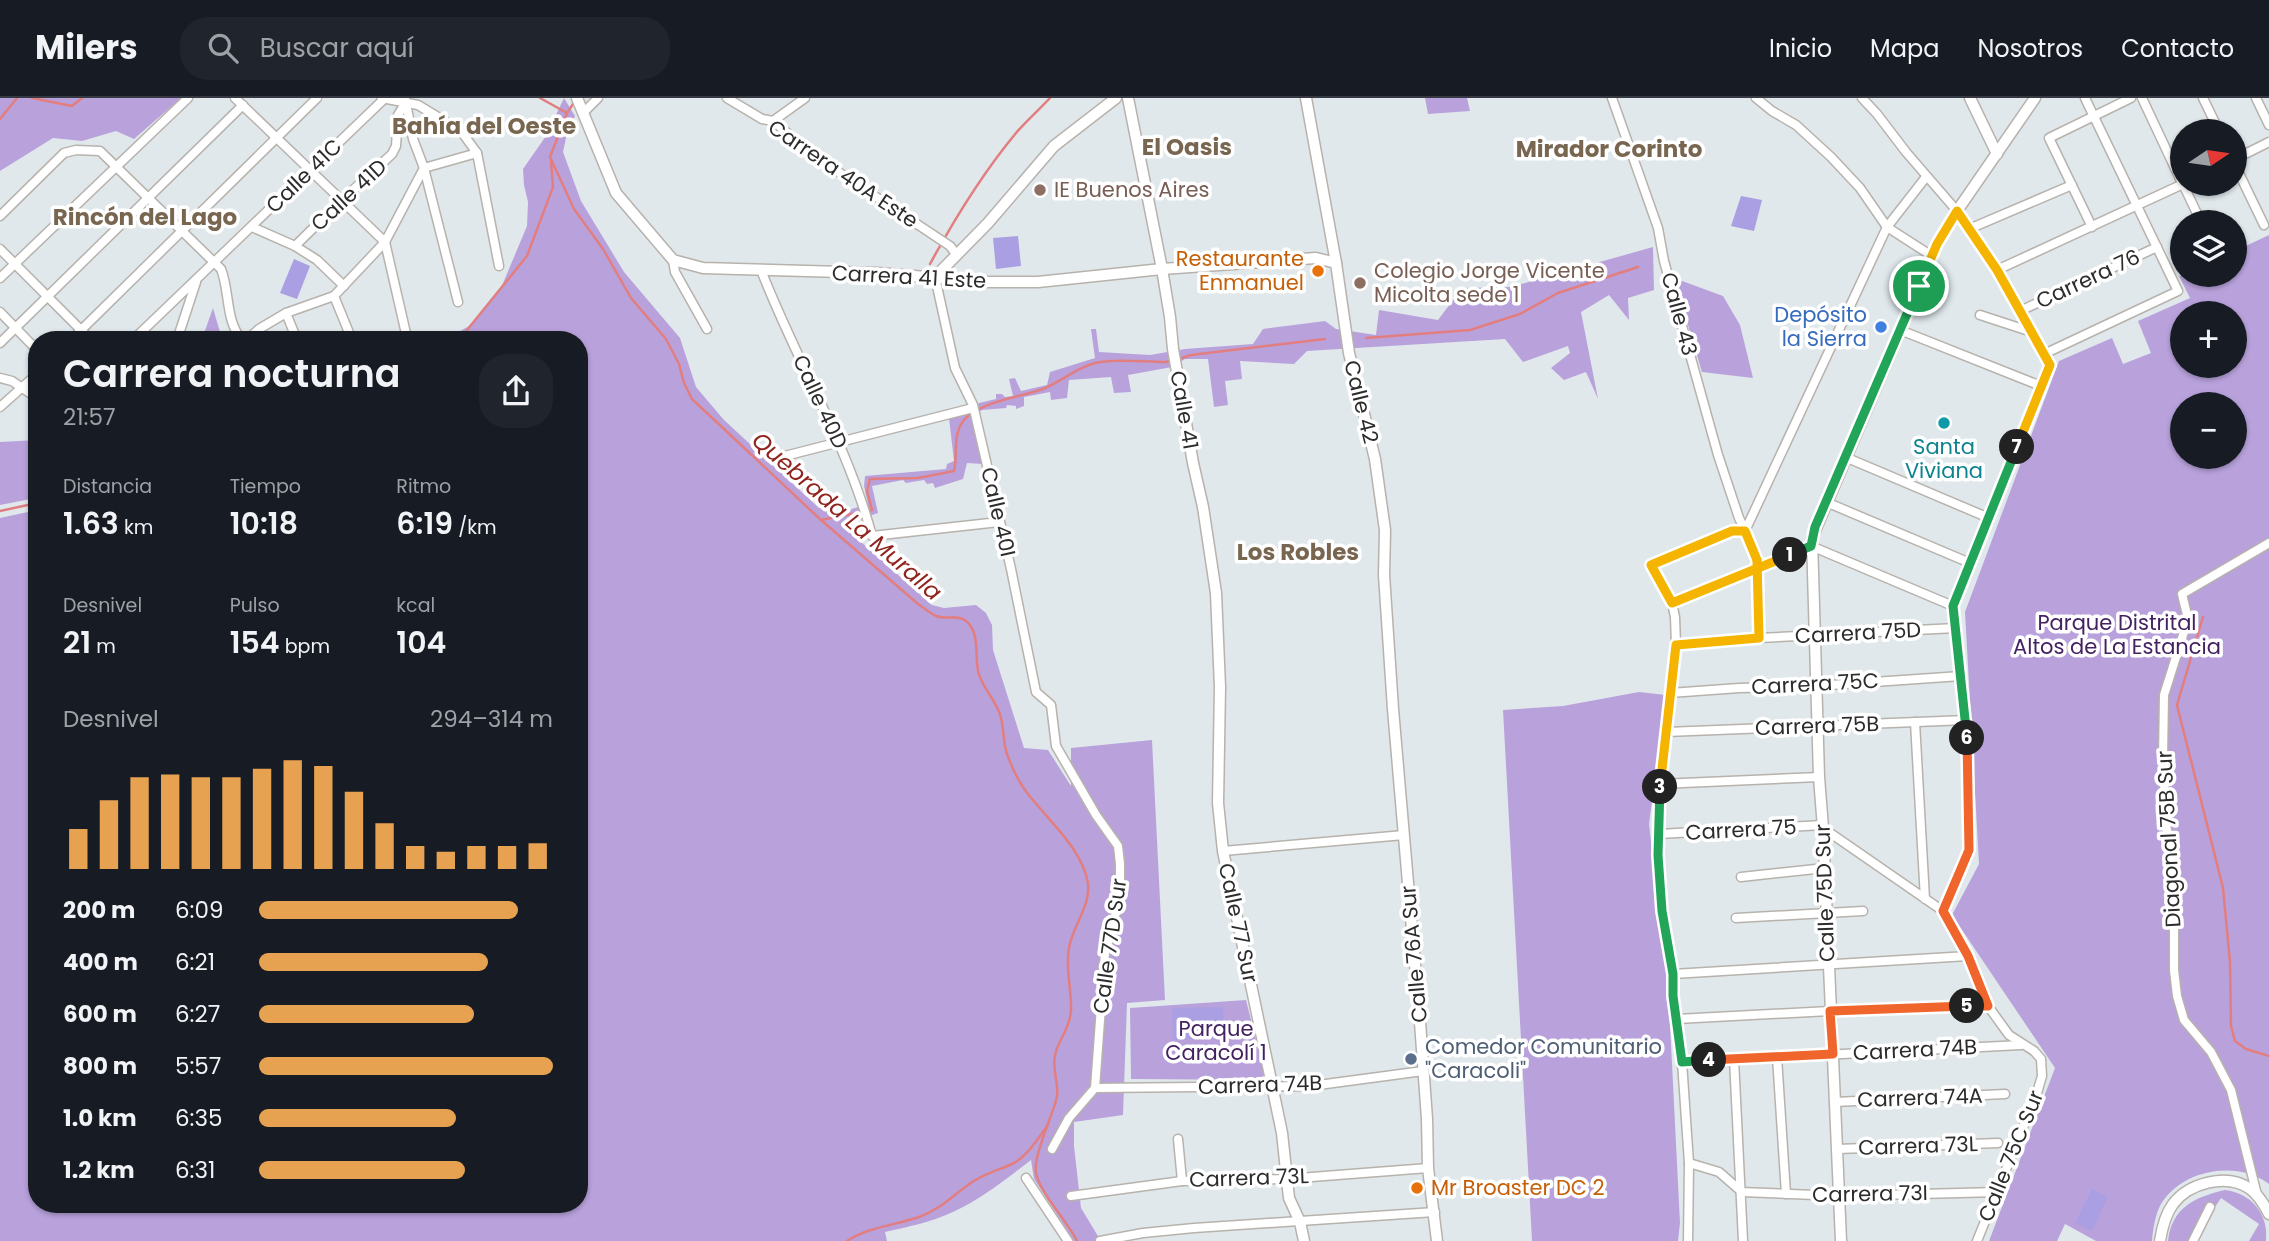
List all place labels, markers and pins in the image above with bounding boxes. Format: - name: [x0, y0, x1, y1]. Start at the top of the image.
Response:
- place label: IE Buenos Aires: [1054, 175, 1209, 204]
- marker: IE Buenos Aires: [1032, 182, 1048, 198]
- place label: Restaurante Enmanuel: [1176, 244, 1304, 297]
- place label: Colegio Jorge Vicente Micolta sede 1: [1374, 256, 1605, 309]
- pin: [1889, 256, 1949, 316]
- marker: Restaurante Enmanuel: [1310, 263, 1326, 279]
- marker: Colegio Jorge Vicente Micolta sede 1: [1352, 275, 1368, 291]
- place label: Depósito la Sierra: [1774, 300, 1867, 353]
- marker: Depósito la Sierra: [1873, 319, 1889, 335]
- marker: Santa Viviana: [1936, 415, 1952, 431]
- pin: 7: [2000, 430, 2035, 464]
- place label: Santa Viviana: [1905, 432, 1983, 485]
- pin: 1: [1772, 538, 1808, 573]
- pin: 6: [1950, 720, 1984, 756]
- pin: 3: [1642, 770, 1678, 804]
- pin: 5: [1950, 988, 1984, 1024]
- place label: Comedor Comunitario "Caracoli": [1425, 1032, 1662, 1085]
- pin: 4: [1692, 1042, 1726, 1077]
- marker: Comedor Comunitario "Caracoli": [1403, 1051, 1419, 1067]
- place label: Mr Broaster DC 2: [1431, 1173, 1605, 1202]
- marker: Mr Broaster DC 2: [1409, 1180, 1425, 1196]

